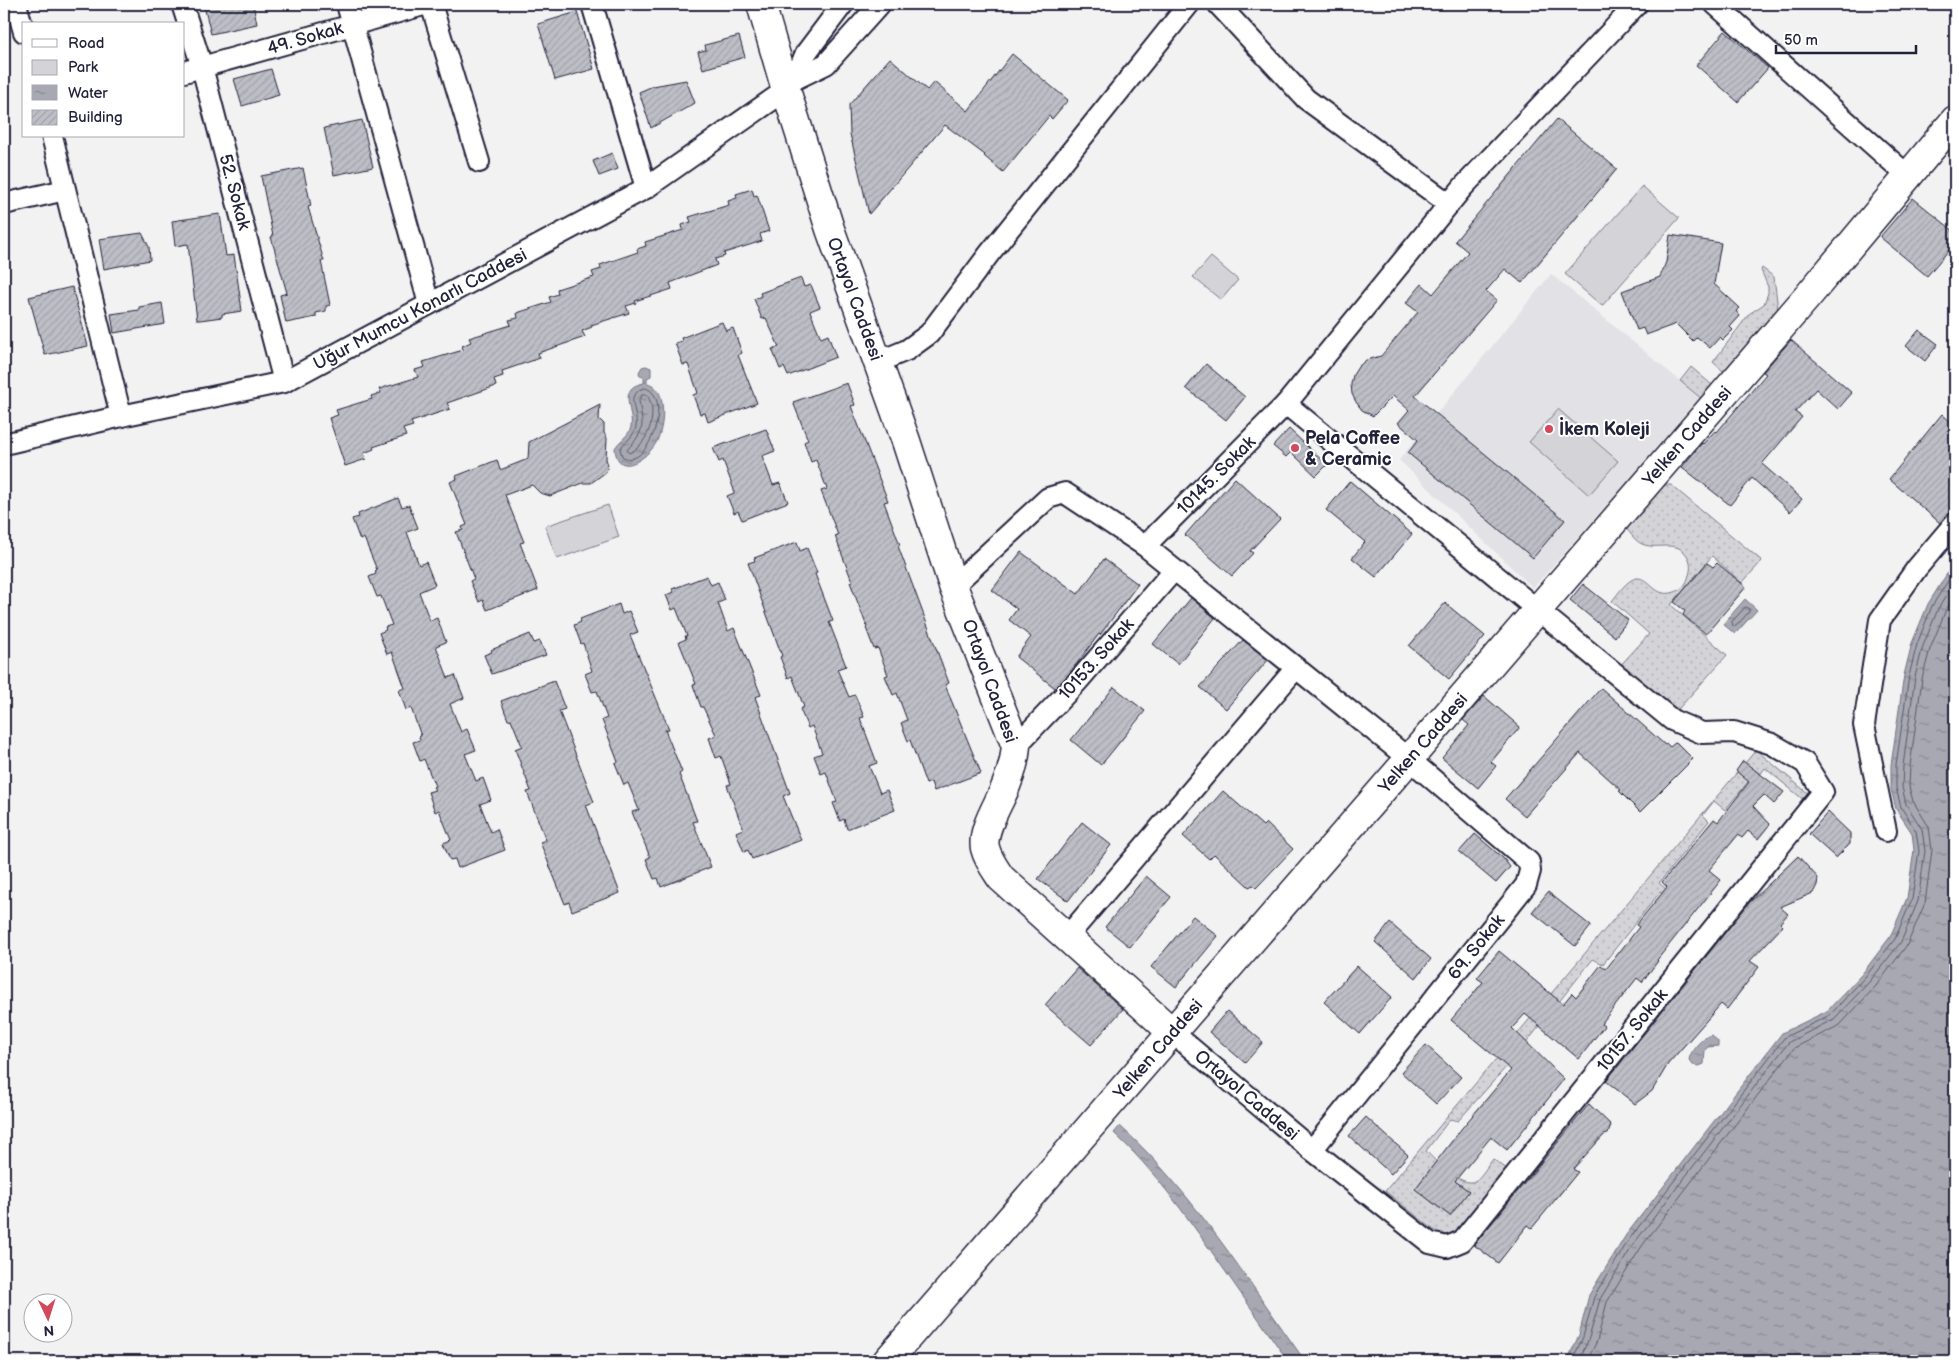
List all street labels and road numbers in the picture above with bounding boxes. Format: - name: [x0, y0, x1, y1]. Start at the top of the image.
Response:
- street label: 49. Sokak: [265, 18, 346, 59]
- street label: 52. Sokak: [214, 152, 255, 232]
- street label: Ortayol Caddesi: [822, 235, 887, 364]
- street label: Uğur Mumcu Konarlı Caddesi: [310, 244, 531, 375]
- street label: Yelken Caddesi: [1638, 382, 1736, 491]
- street label: 10145. Sokak: [1173, 432, 1260, 519]
- street label: 10153. Sokak: [1054, 614, 1139, 704]
- street label: Ortayol Caddesi: [957, 617, 1022, 746]
- street label: Yelken Caddesi: [1374, 689, 1472, 798]
- street label: 69. Sokak: [1444, 910, 1509, 984]
- street label: 10157. Sokak: [1593, 985, 1672, 1076]
- street label: Yelken Caddesi: [1109, 995, 1207, 1104]
- street label: Ortayol Caddesi: [1190, 1046, 1303, 1145]

